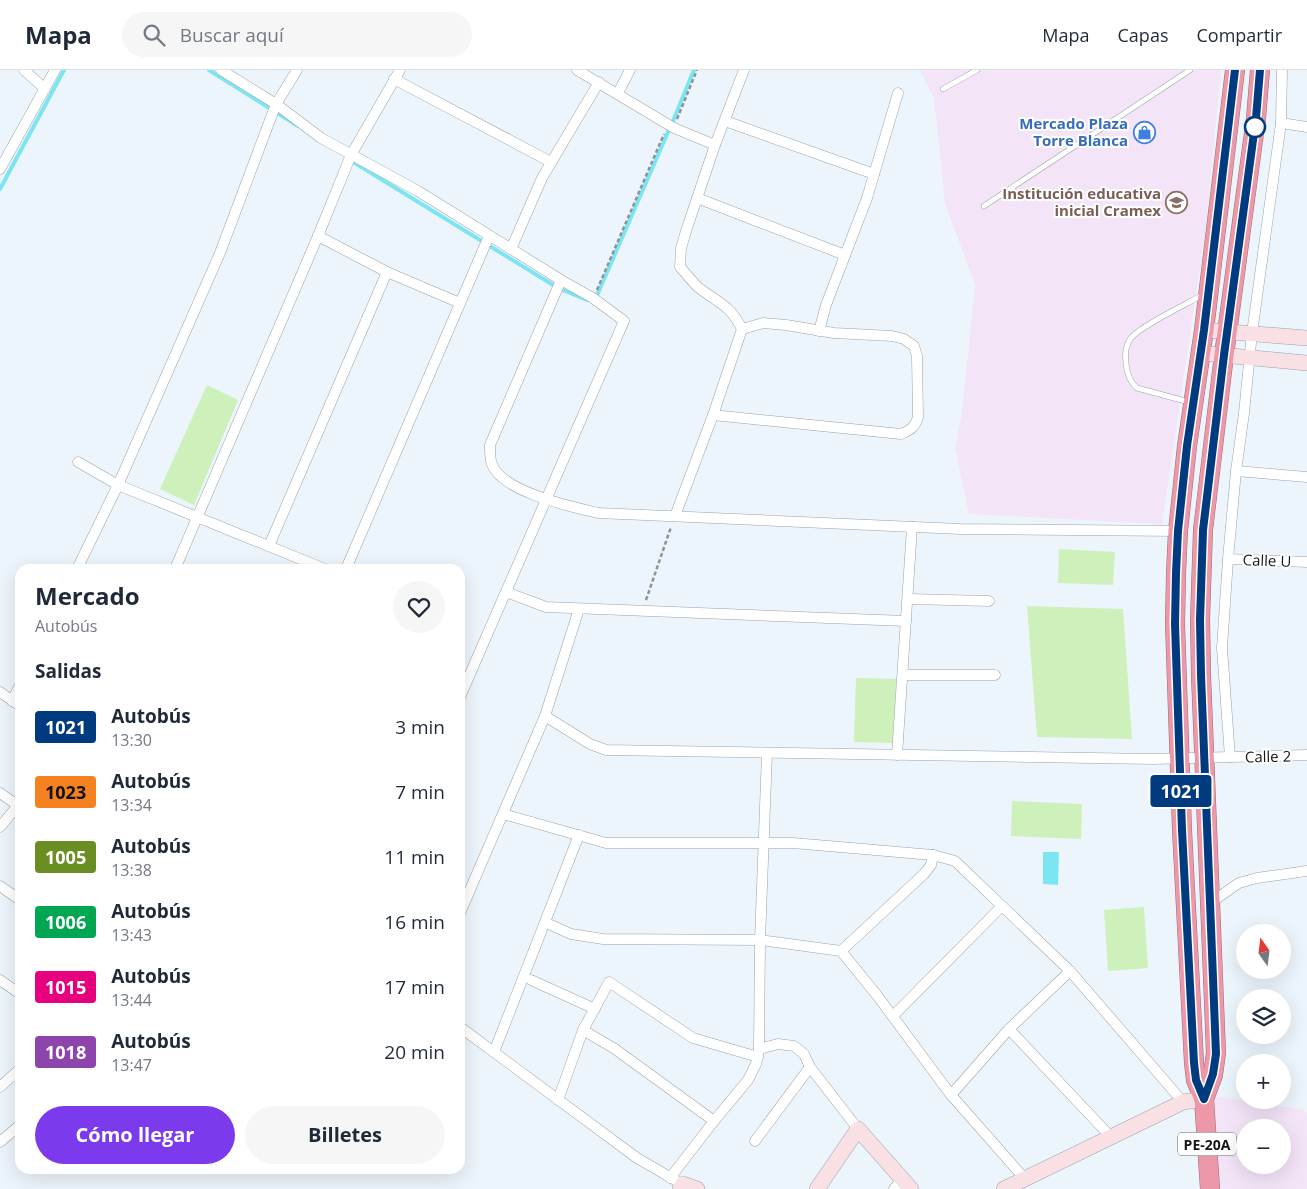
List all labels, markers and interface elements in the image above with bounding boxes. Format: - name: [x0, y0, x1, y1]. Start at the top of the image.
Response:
- search box: [122, 12, 472, 57]
- text: Mapa: [25, 18, 92, 51]
- icon: search: [140, 21, 168, 49]
- text: Buscar aquí: [180, 22, 284, 48]
- text: Mapa: [1042, 23, 1090, 47]
- text: Capas: [1118, 23, 1168, 47]
- text: Compartir: [1196, 23, 1282, 47]
- place label: Mercado Plaza Torre Blanca: [1019, 113, 1128, 150]
- unlabelled marker: [1244, 116, 1266, 138]
- shop icon: Mercado Plaza Torre Blanca: [1132, 120, 1156, 144]
- place label: Institución educativa inicial Cramex: [1002, 183, 1161, 220]
- school or university icon: Institución educativa inicial Cramex: [1165, 190, 1189, 214]
- street label: Calle U: [1242, 549, 1292, 571]
- text: Mercado: [35, 579, 140, 612]
- button: heart: [393, 581, 445, 633]
- text: Autobús: [35, 615, 97, 637]
- text: Salidas: [35, 658, 101, 684]
- text: Autobús: [111, 703, 191, 729]
- text: 3 min: [395, 714, 445, 740]
- text: 1021: [45, 715, 86, 739]
- text: 13:30: [111, 729, 152, 751]
- street label: Calle 2: [1245, 746, 1291, 766]
- text: Autobús: [111, 768, 191, 794]
- line badge: 1021: [1146, 775, 1216, 807]
- text: 7 min: [395, 779, 445, 805]
- text: 1021: [1160, 779, 1202, 803]
- text: 1023: [45, 780, 86, 804]
- text: 13:34: [111, 794, 152, 816]
- text: Autobús: [111, 833, 191, 859]
- text: 11 min: [384, 844, 445, 870]
- text: 1005: [45, 845, 86, 869]
- text: 13:38: [111, 859, 152, 881]
- text: Autobús: [111, 898, 191, 924]
- text: 16 min: [384, 909, 445, 935]
- text: 1006: [45, 910, 86, 934]
- text: 13:43: [111, 924, 152, 946]
- north arrow: [1236, 924, 1291, 979]
- map controls: [1236, 924, 1291, 1174]
- text: Autobús: [111, 963, 191, 989]
- text: 17 min: [384, 974, 445, 1000]
- text: 1015: [45, 975, 86, 999]
- text: 13:44: [111, 989, 152, 1011]
- button: layers: [1236, 989, 1291, 1044]
- text: Autobús: [111, 1028, 191, 1054]
- text: 20 min: [384, 1039, 445, 1065]
- text: 1018: [45, 1040, 86, 1064]
- text: 13:47: [111, 1054, 152, 1076]
- button: +: [1236, 1054, 1291, 1109]
- button: Cómo llegar: [35, 1106, 235, 1164]
- button: Billetes: [245, 1106, 445, 1164]
- button: −: [1236, 1119, 1291, 1174]
- road number: PE-20A: [1178, 1132, 1236, 1156]

